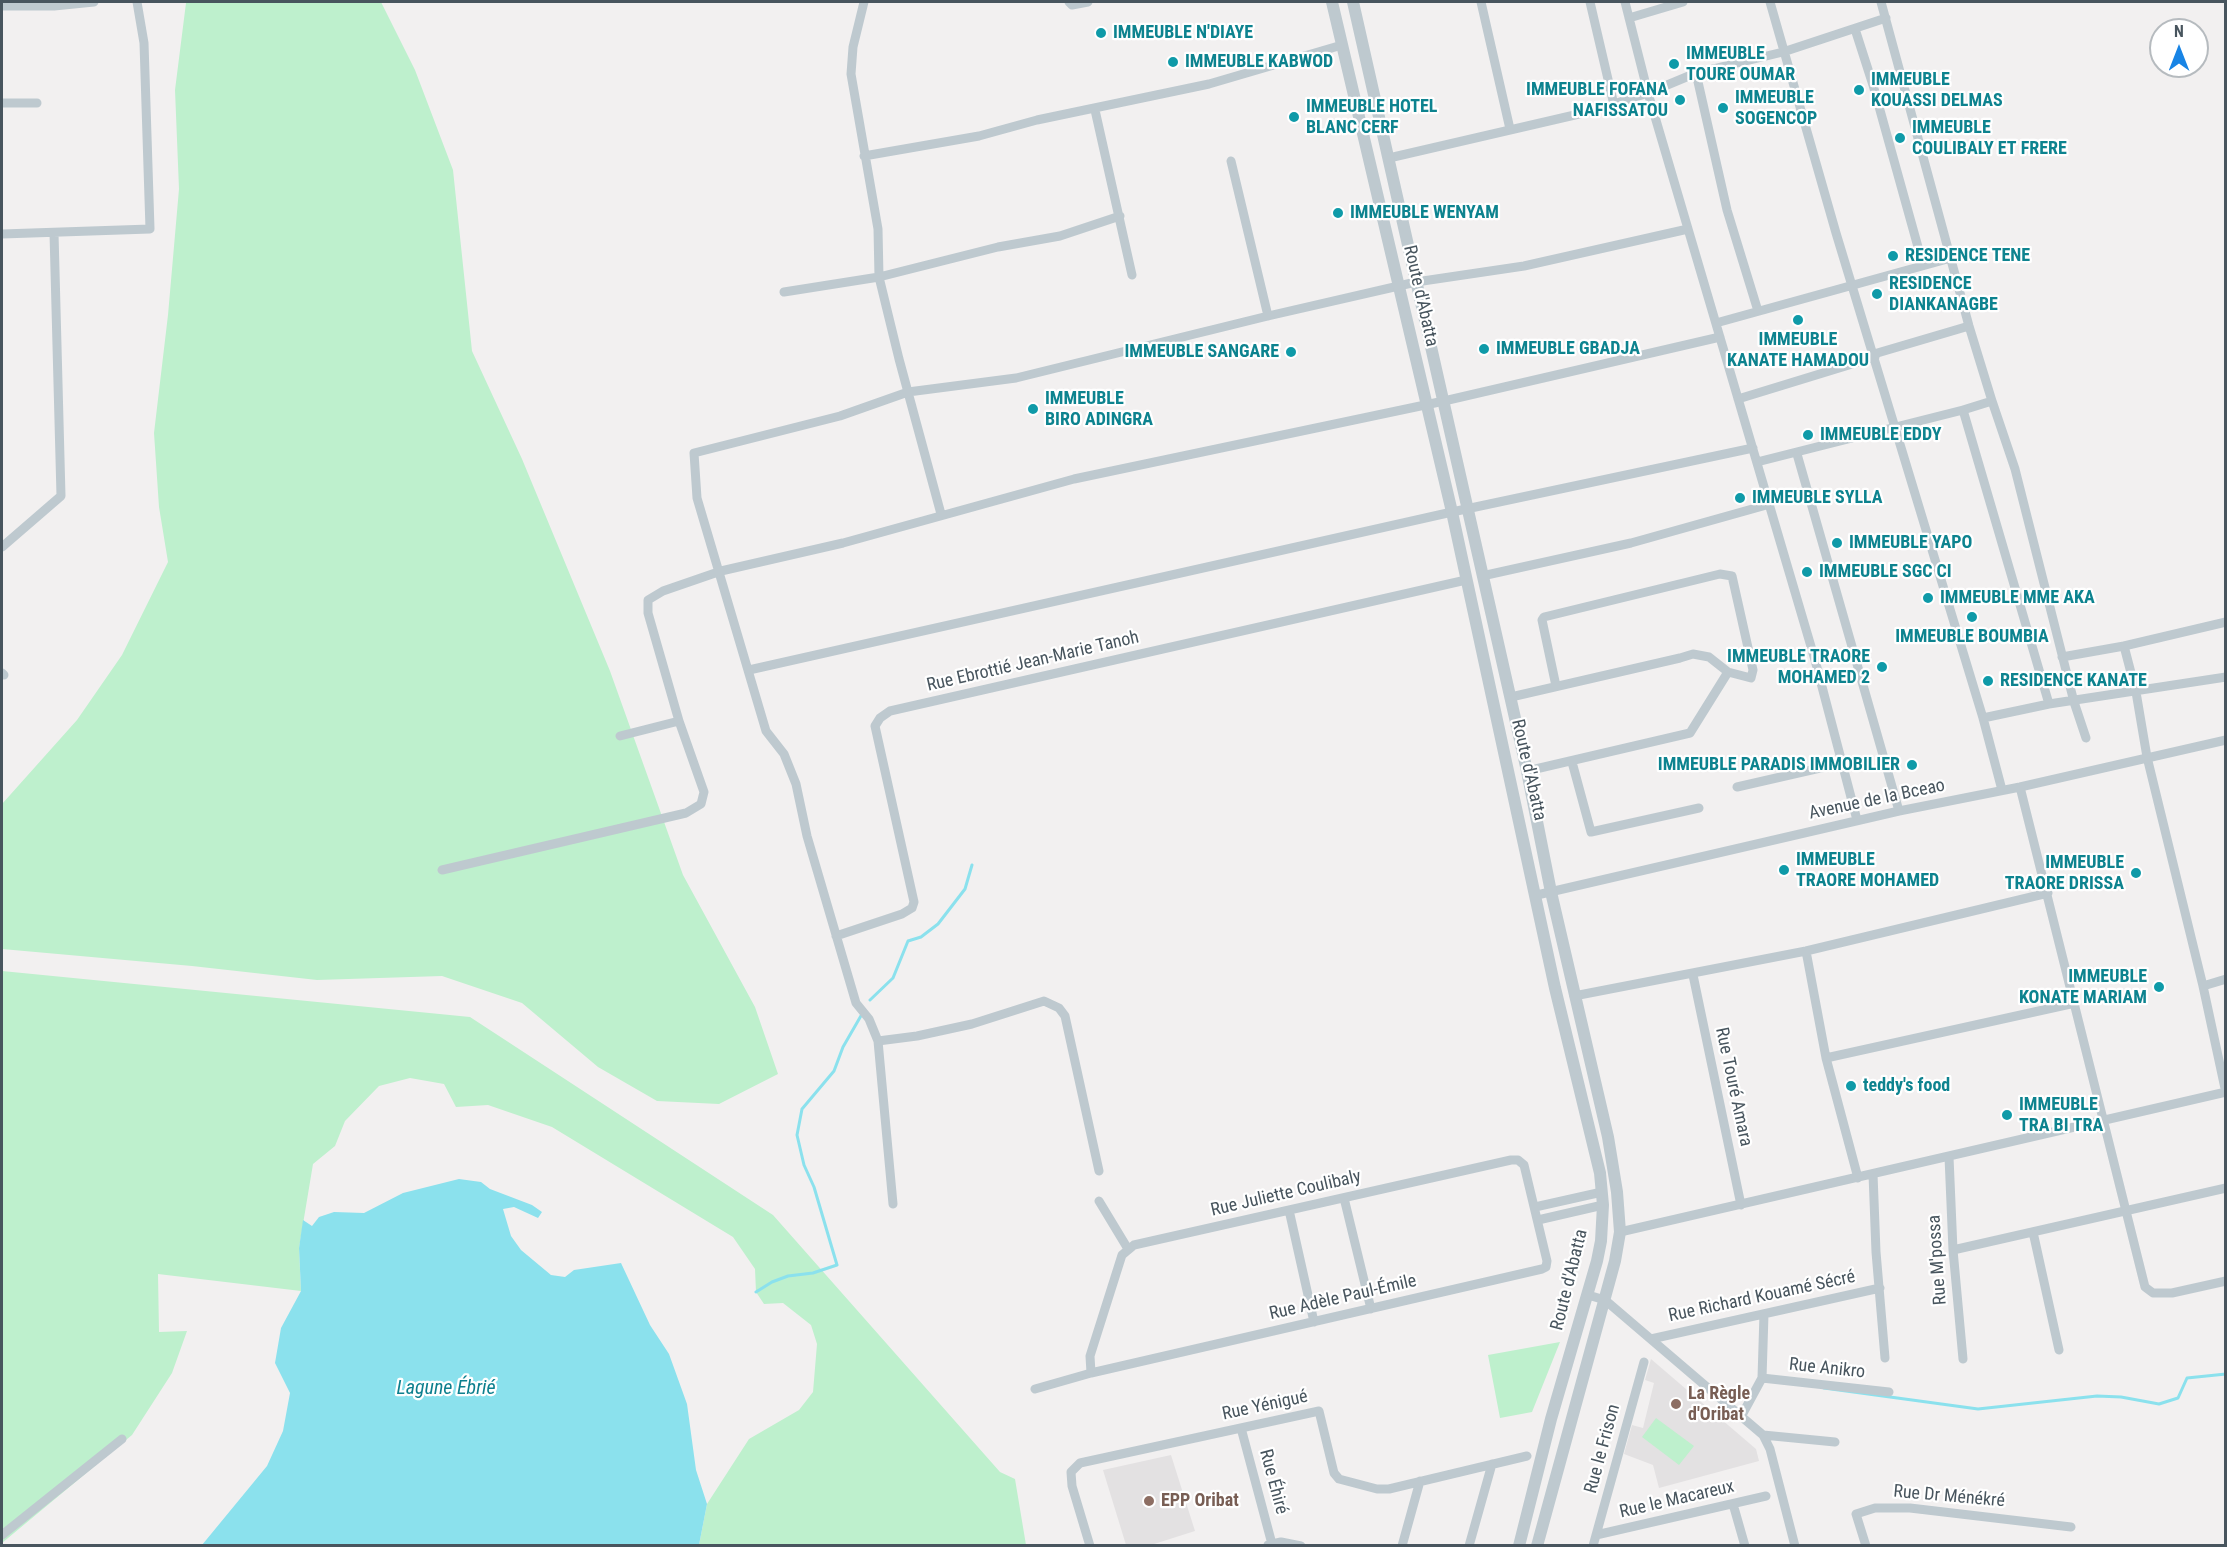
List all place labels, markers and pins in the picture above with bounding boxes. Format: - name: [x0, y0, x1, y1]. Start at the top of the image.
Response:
- place label: IMMEUBLE N'DIAYE: [1113, 22, 1253, 44]
- marker: IMMEUBLE N'DIAYE: [1094, 26, 1108, 40]
- place label: IMMEUBLE TOURE OUMAR: [1686, 43, 1795, 86]
- place label: IMMEUBLE KABWOD: [1185, 51, 1333, 73]
- marker: IMMEUBLE KABWOD: [1166, 55, 1180, 69]
- marker: IMMEUBLE TOURE OUMAR: [1667, 57, 1681, 71]
- place label: IMMEUBLE KOUASSI DELMAS: [1871, 69, 2003, 112]
- place label: IMMEUBLE FOFANA NAFISSATOU: [1526, 79, 1668, 122]
- marker: IMMEUBLE KOUASSI DELMAS: [1852, 83, 1866, 97]
- place label: IMMEUBLE SOGENCOP: [1735, 87, 1817, 130]
- marker: IMMEUBLE FOFANA NAFISSATOU: [1673, 93, 1687, 107]
- place label: IMMEUBLE HOTEL BLANC CERF: [1306, 96, 1437, 138]
- marker: IMMEUBLE SOGENCOP: [1716, 101, 1730, 115]
- marker: IMMEUBLE HOTEL BLANC CERF: [1287, 110, 1301, 124]
- place label: IMMEUBLE COULIBALY ET FRERE: [1912, 117, 2067, 160]
- marker: IMMEUBLE COULIBALY ET FRERE: [1893, 131, 1907, 145]
- place label: IMMEUBLE WENYAM: [1350, 202, 1499, 224]
- marker: IMMEUBLE WENYAM: [1331, 206, 1345, 220]
- place label: RESIDENCE TENE: [1905, 245, 2030, 267]
- marker: RESIDENCE TENE: [1886, 249, 1900, 263]
- place label: RESIDENCE DIANKANAGBE: [1889, 273, 1998, 316]
- marker: RESIDENCE DIANKANAGBE: [1870, 287, 1884, 301]
- marker: IMMEUBLE KANATE HAMADOU: [1791, 313, 1805, 327]
- place label: IMMEUBLE KANATE HAMADOU: [1727, 329, 1869, 372]
- place label: IMMEUBLE GBADJA: [1496, 338, 1640, 360]
- place label: IMMEUBLE SANGARE: [1124, 341, 1279, 363]
- marker: IMMEUBLE GBADJA: [1477, 342, 1491, 356]
- marker: IMMEUBLE SANGARE: [1284, 345, 1298, 359]
- place label: IMMEUBLE BIRO ADINGRA: [1045, 388, 1153, 430]
- marker: IMMEUBLE BIRO ADINGRA: [1026, 402, 1040, 416]
- place label: IMMEUBLE EDDY: [1820, 424, 1942, 446]
- marker: IMMEUBLE EDDY: [1801, 428, 1815, 442]
- place label: IMMEUBLE SYLLA: [1752, 487, 1883, 509]
- marker: IMMEUBLE SYLLA: [1733, 491, 1747, 505]
- place label: IMMEUBLE YAPO: [1849, 532, 1972, 554]
- marker: IMMEUBLE YAPO: [1830, 536, 1844, 550]
- place label: IMMEUBLE SGC CI: [1819, 561, 1952, 583]
- marker: IMMEUBLE SGC CI: [1800, 565, 1814, 579]
- place label: IMMEUBLE MME AKA: [1940, 587, 2095, 609]
- marker: IMMEUBLE MME AKA: [1921, 591, 1935, 605]
- marker: IMMEUBLE BOUMBIA: [1965, 610, 1979, 624]
- place label: IMMEUBLE BOUMBIA: [1895, 626, 2049, 648]
- place label: IMMEUBLE TRAORE MOHAMED 2: [1727, 646, 1870, 688]
- marker: IMMEUBLE TRAORE MOHAMED 2: [1875, 660, 1889, 674]
- place label: RESIDENCE KANATE: [2000, 670, 2147, 692]
- marker: RESIDENCE KANATE: [1981, 674, 1995, 688]
- place label: IMMEUBLE PARADIS IMMOBILIER: [1658, 754, 1900, 776]
- marker: IMMEUBLE PARADIS IMMOBILIER: [1905, 758, 1919, 772]
- place label: IMMEUBLE TRAORE MOHAMED: [1796, 849, 1939, 892]
- place label: IMMEUBLE TRAORE DRISSA: [2005, 852, 2124, 894]
- marker: IMMEUBLE TRAORE MOHAMED: [1777, 863, 1791, 877]
- marker: IMMEUBLE TRAORE DRISSA: [2129, 866, 2143, 880]
- place label: IMMEUBLE KONATE MARIAM: [2019, 966, 2147, 1008]
- marker: IMMEUBLE KONATE MARIAM: [2152, 980, 2166, 994]
- place label: teddy's food: [1863, 1075, 1950, 1097]
- marker: teddy's food: [1844, 1079, 1858, 1093]
- place label: IMMEUBLE TRA BI TRA: [2019, 1094, 2103, 1136]
- marker: IMMEUBLE TRA BI TRA: [2000, 1108, 2014, 1122]
- place label: La Règle d'Oribat: [1688, 1383, 1750, 1426]
- marker: La Règle d'Oribat: [1669, 1397, 1683, 1411]
- place label: EPP Oribat: [1161, 1490, 1239, 1512]
- marker: EPP Oribat: [1142, 1494, 1156, 1508]

